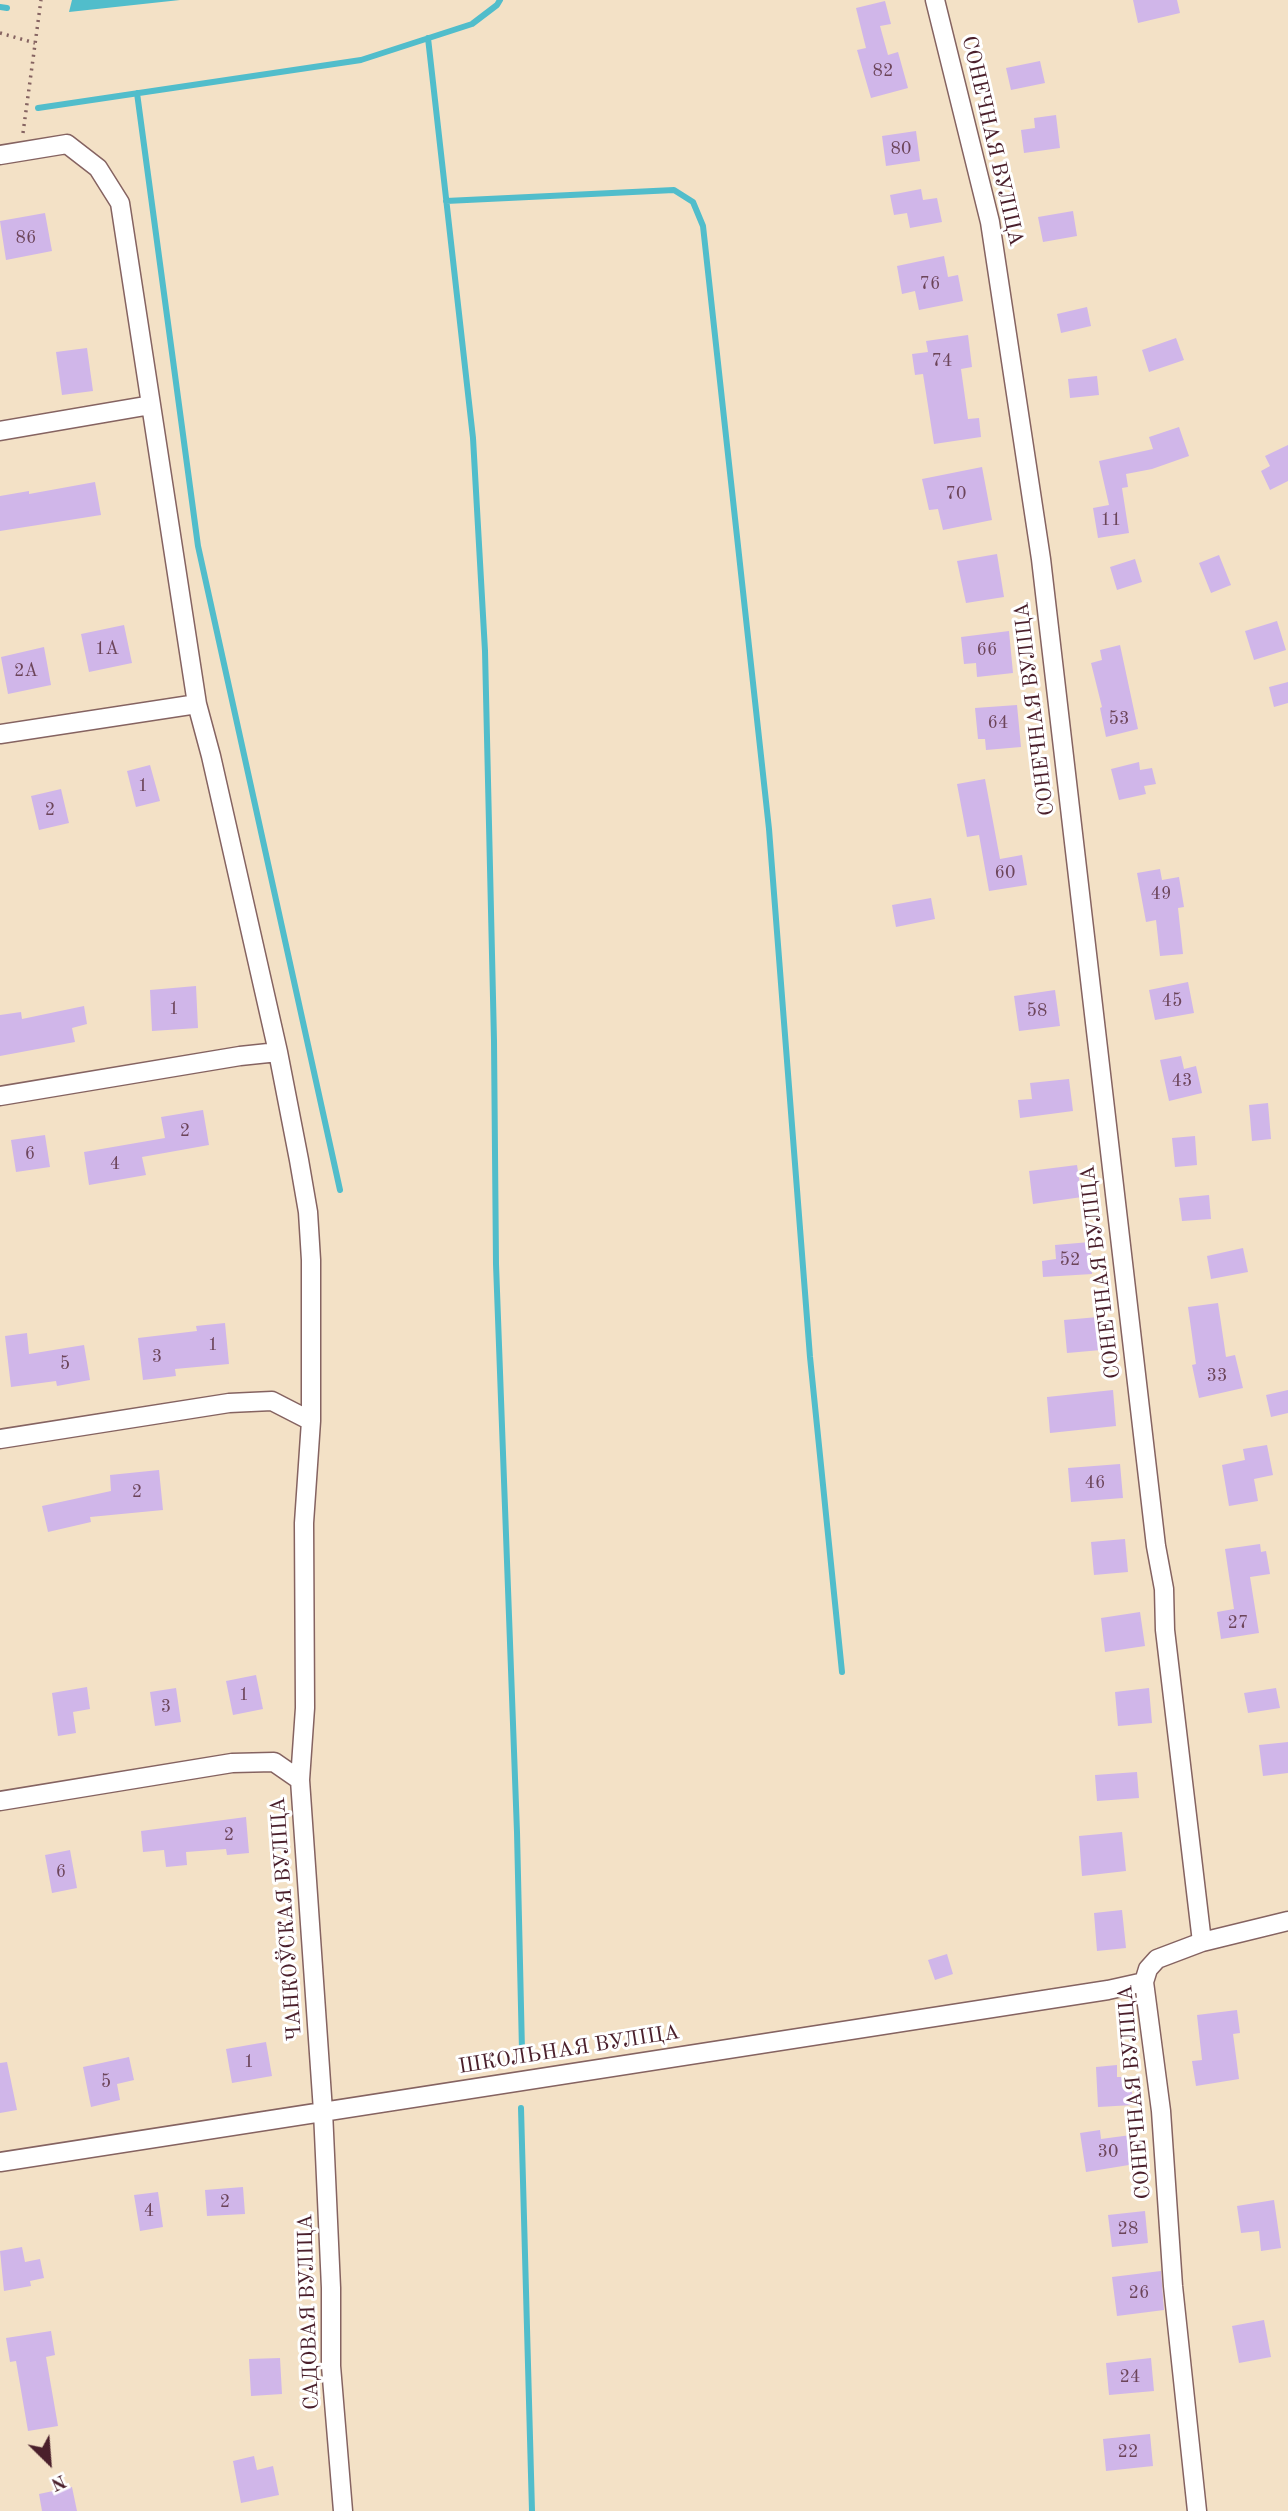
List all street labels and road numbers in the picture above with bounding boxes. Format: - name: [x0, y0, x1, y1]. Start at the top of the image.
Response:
- street label: СОНЕЧНАЯ ВУЛІЦА: [956, 33, 1028, 249]
- street label: СОНЕЧНАЯ ВУЛІЦА: [1009, 601, 1061, 817]
- street label: СОНЕЧНАЯ ВУЛІЦА: [1075, 1164, 1127, 1380]
- street label: ЧАНКОЎСКАЯ ВУЛІЦА: [266, 1796, 308, 2042]
- street label: СОНЕЧНАЯ ВУЛІЦА: [1113, 1984, 1157, 2200]
- street label: ШКОЛЬНАЯ ВУЛІЦА: [457, 2020, 681, 2080]
- street label: САДОВАЯ ВУЛІЦА: [293, 2214, 325, 2410]

